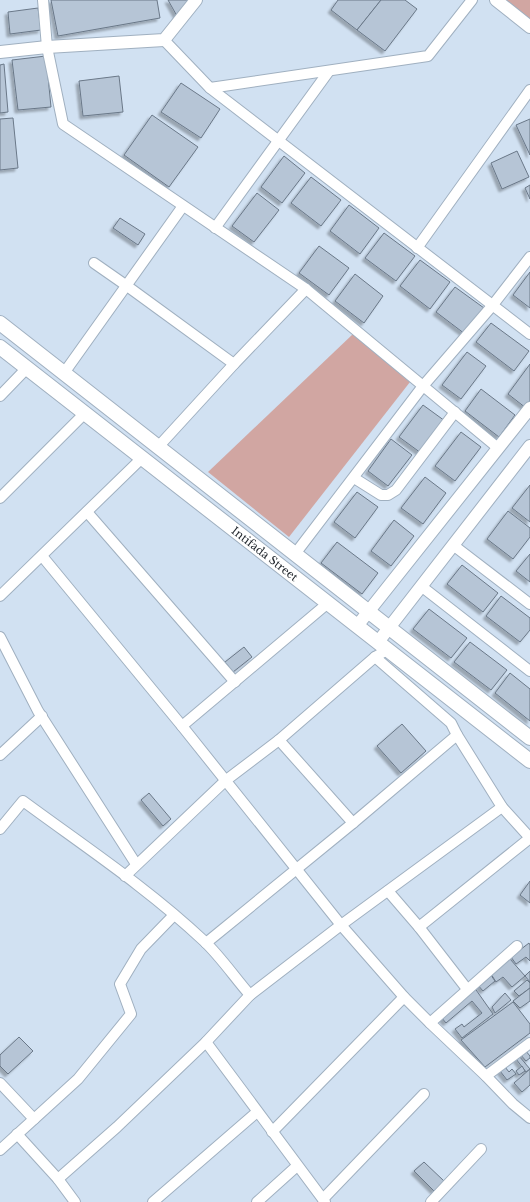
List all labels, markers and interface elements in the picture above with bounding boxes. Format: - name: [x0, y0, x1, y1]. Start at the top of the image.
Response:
- street label: Intifada Street: [229, 524, 301, 585]

